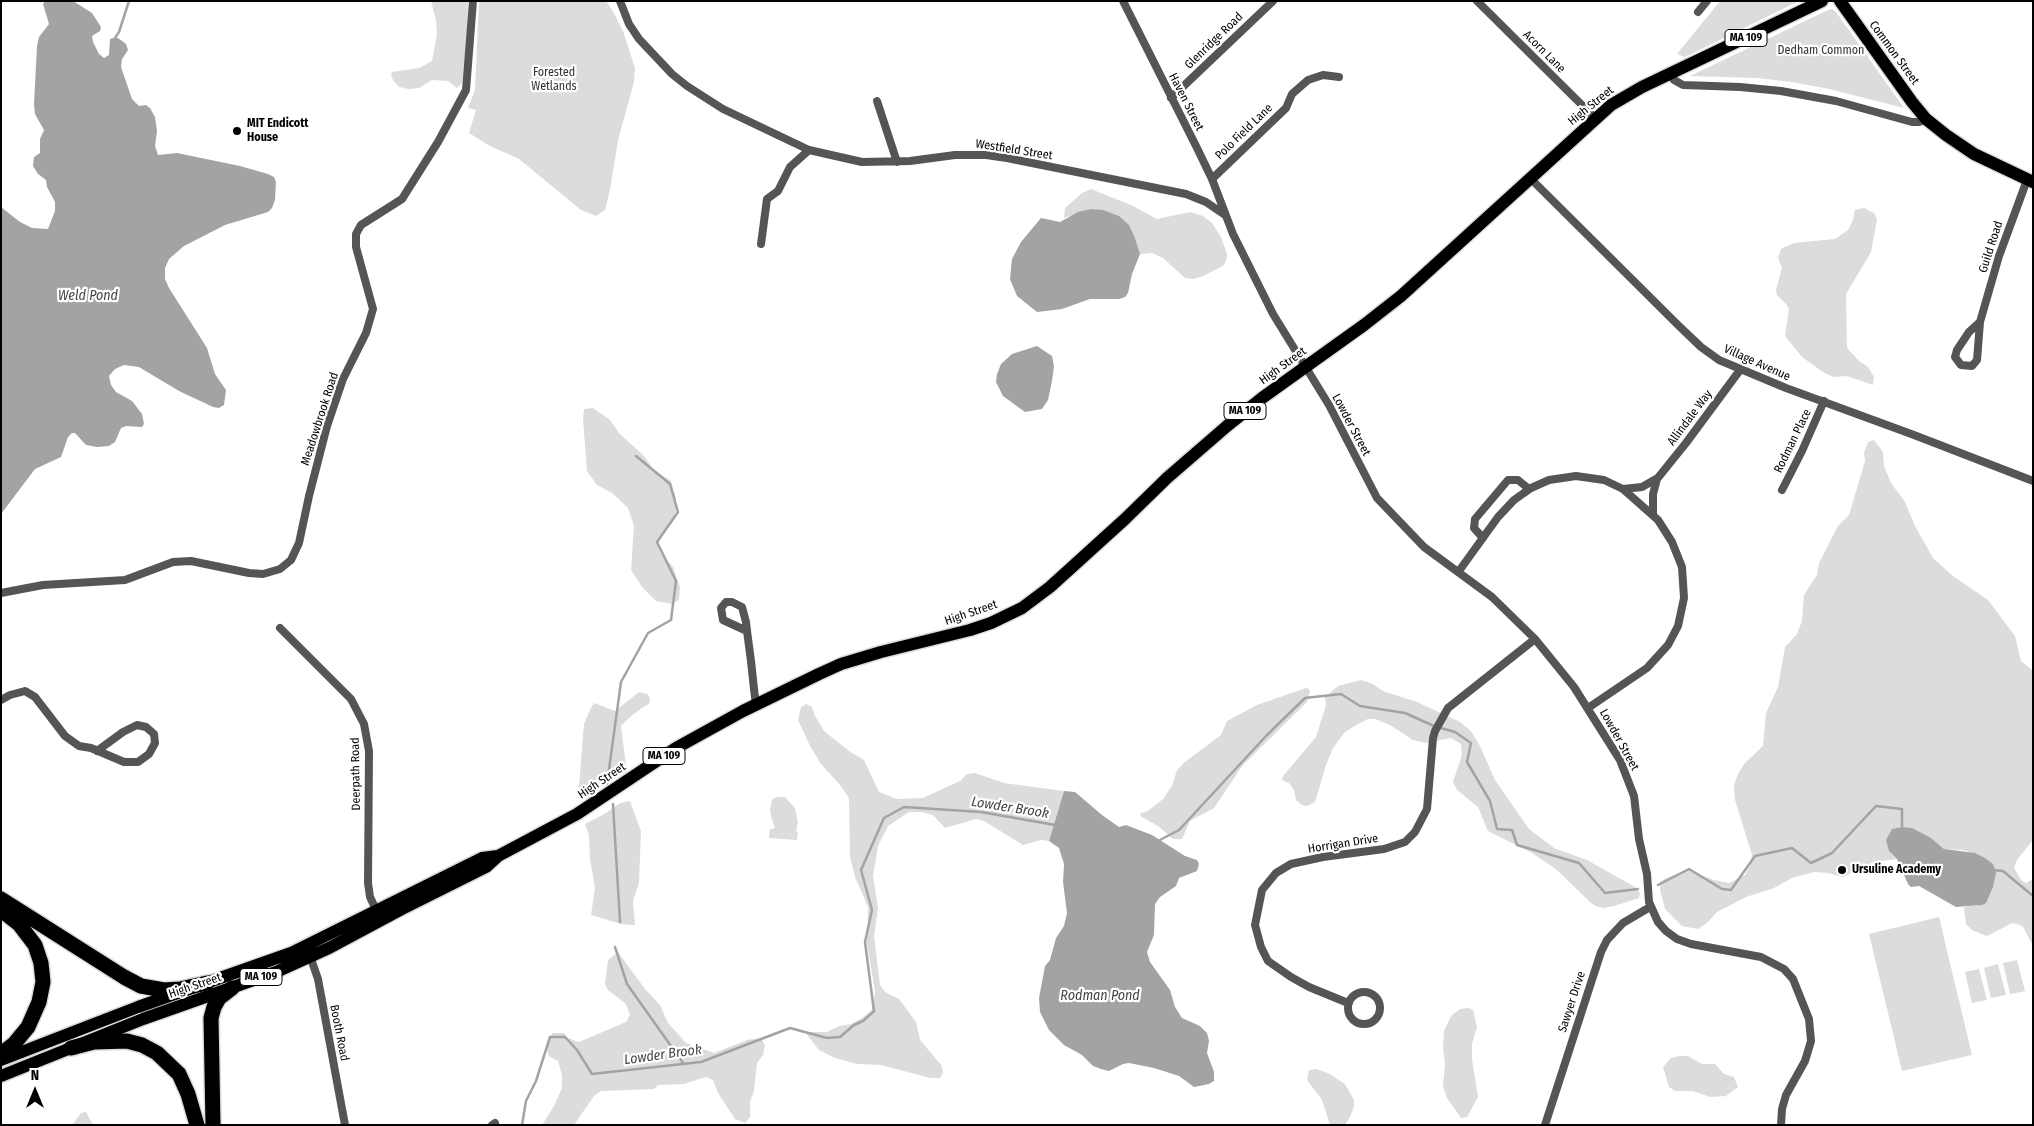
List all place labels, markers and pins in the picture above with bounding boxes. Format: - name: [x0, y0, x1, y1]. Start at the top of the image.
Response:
- place label: MIT Endicott House: [247, 117, 309, 145]
- marker: MIT Endicott House: [231, 125, 243, 137]
- place label: Ursuline Academy: [1852, 863, 1941, 877]
- marker: Ursuline Academy: [1836, 864, 1848, 876]

